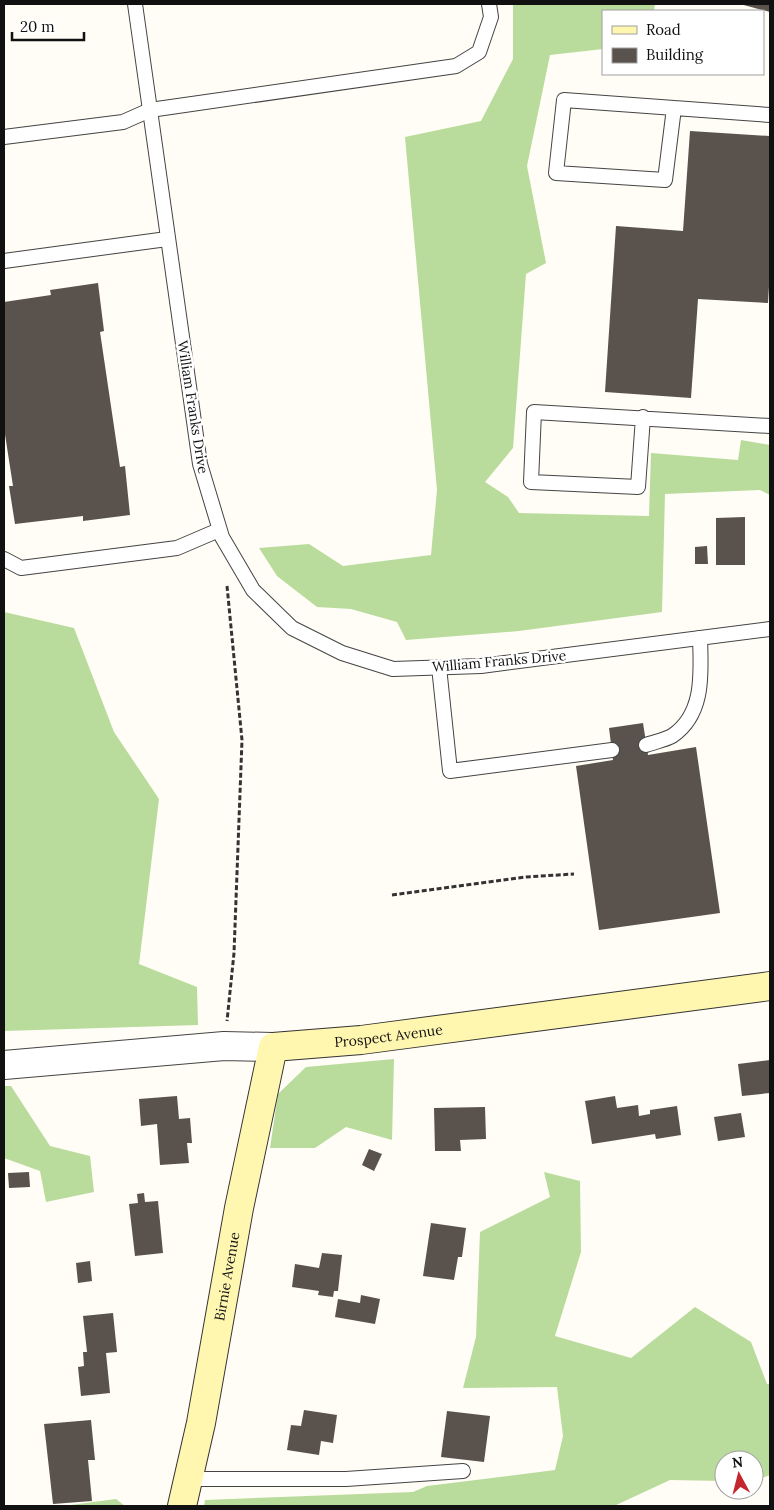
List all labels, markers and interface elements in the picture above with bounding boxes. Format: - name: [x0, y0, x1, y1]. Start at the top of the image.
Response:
- scale bar: [12, 10, 85, 42]
- legend: [602, 10, 764, 75]
- text: 20 m: [20, 17, 55, 36]
- text: Road: [646, 20, 681, 39]
- text: Building: [646, 45, 704, 64]
- street label: William Franks Drive: [174, 339, 212, 475]
- street label: William Franks Drive: [431, 646, 567, 676]
- street label: Prospect Avenue: [334, 1020, 444, 1051]
- street label: Birnie Avenue: [210, 1230, 244, 1322]
- north arrow: [714, 1450, 764, 1500]
- text: N: [731, 1452, 744, 1472]

